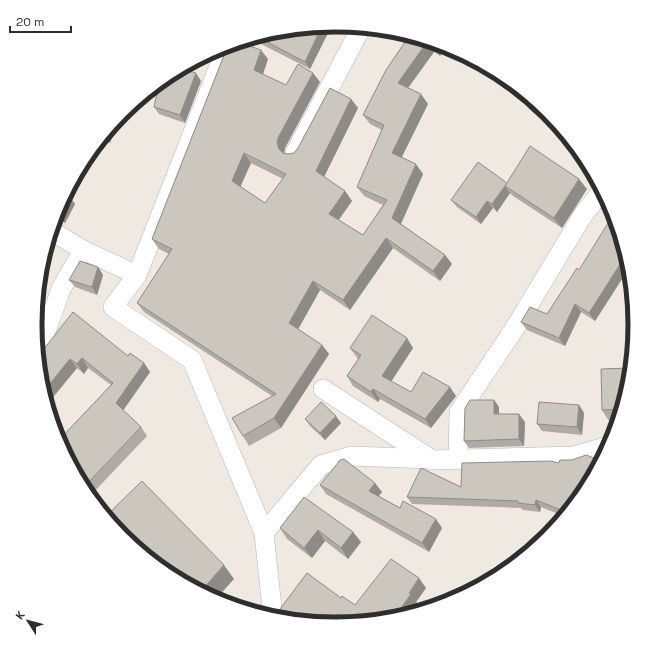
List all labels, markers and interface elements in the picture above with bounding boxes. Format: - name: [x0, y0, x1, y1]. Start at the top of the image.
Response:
- scale bar: [10, 8, 71, 34]
- text: 20 m: [16, 14, 44, 30]
- north arrow: [8, 601, 48, 641]
- text: K: [12, 608, 28, 622]

